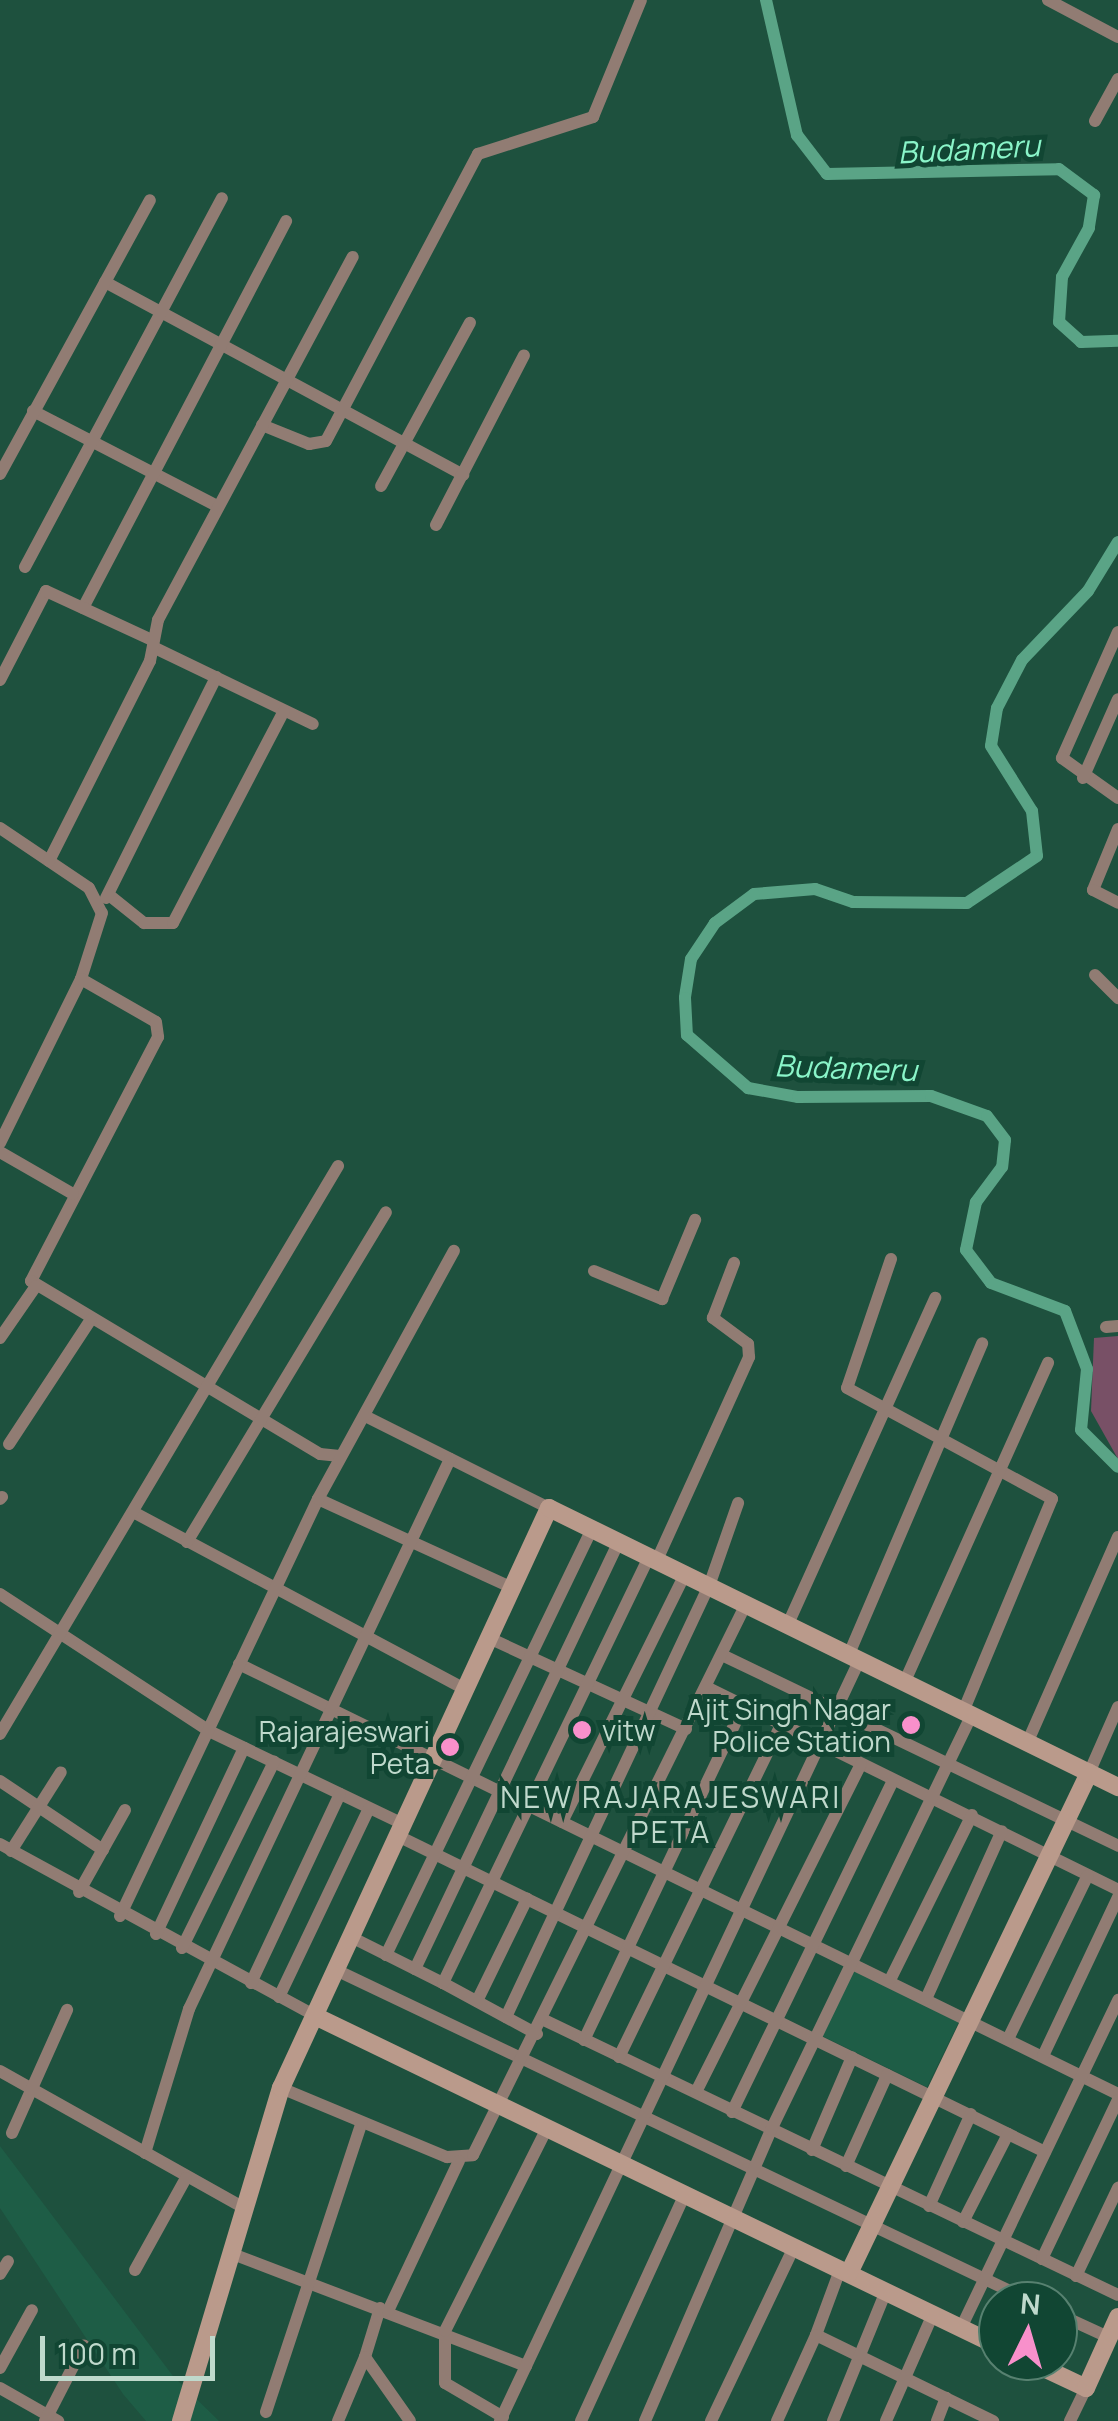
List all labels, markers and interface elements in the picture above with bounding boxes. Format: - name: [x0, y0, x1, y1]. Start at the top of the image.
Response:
- water label: Budameru: [897, 127, 1041, 171]
- water label: Budameru: [774, 1048, 918, 1088]
- place label: Ajit Singh Nagar Police Station: [687, 1692, 891, 1758]
- place label: vitw: [602, 1713, 655, 1747]
- place label: Rajarajeswari Peta: [259, 1714, 430, 1780]
- marker: Ajit Singh Nagar Police Station: [900, 1714, 922, 1736]
- marker: vitw: [571, 1719, 593, 1741]
- marker: Rajarajeswari Peta: [439, 1736, 461, 1758]
- district label: NEW RAJARAJESWARI PETA: [500, 1779, 842, 1850]
- north arrow: [978, 2281, 1078, 2381]
- text: N: [1019, 2283, 1042, 2323]
- scale bar: [45, 2316, 220, 2378]
- text: 100 m: [57, 2333, 137, 2374]

